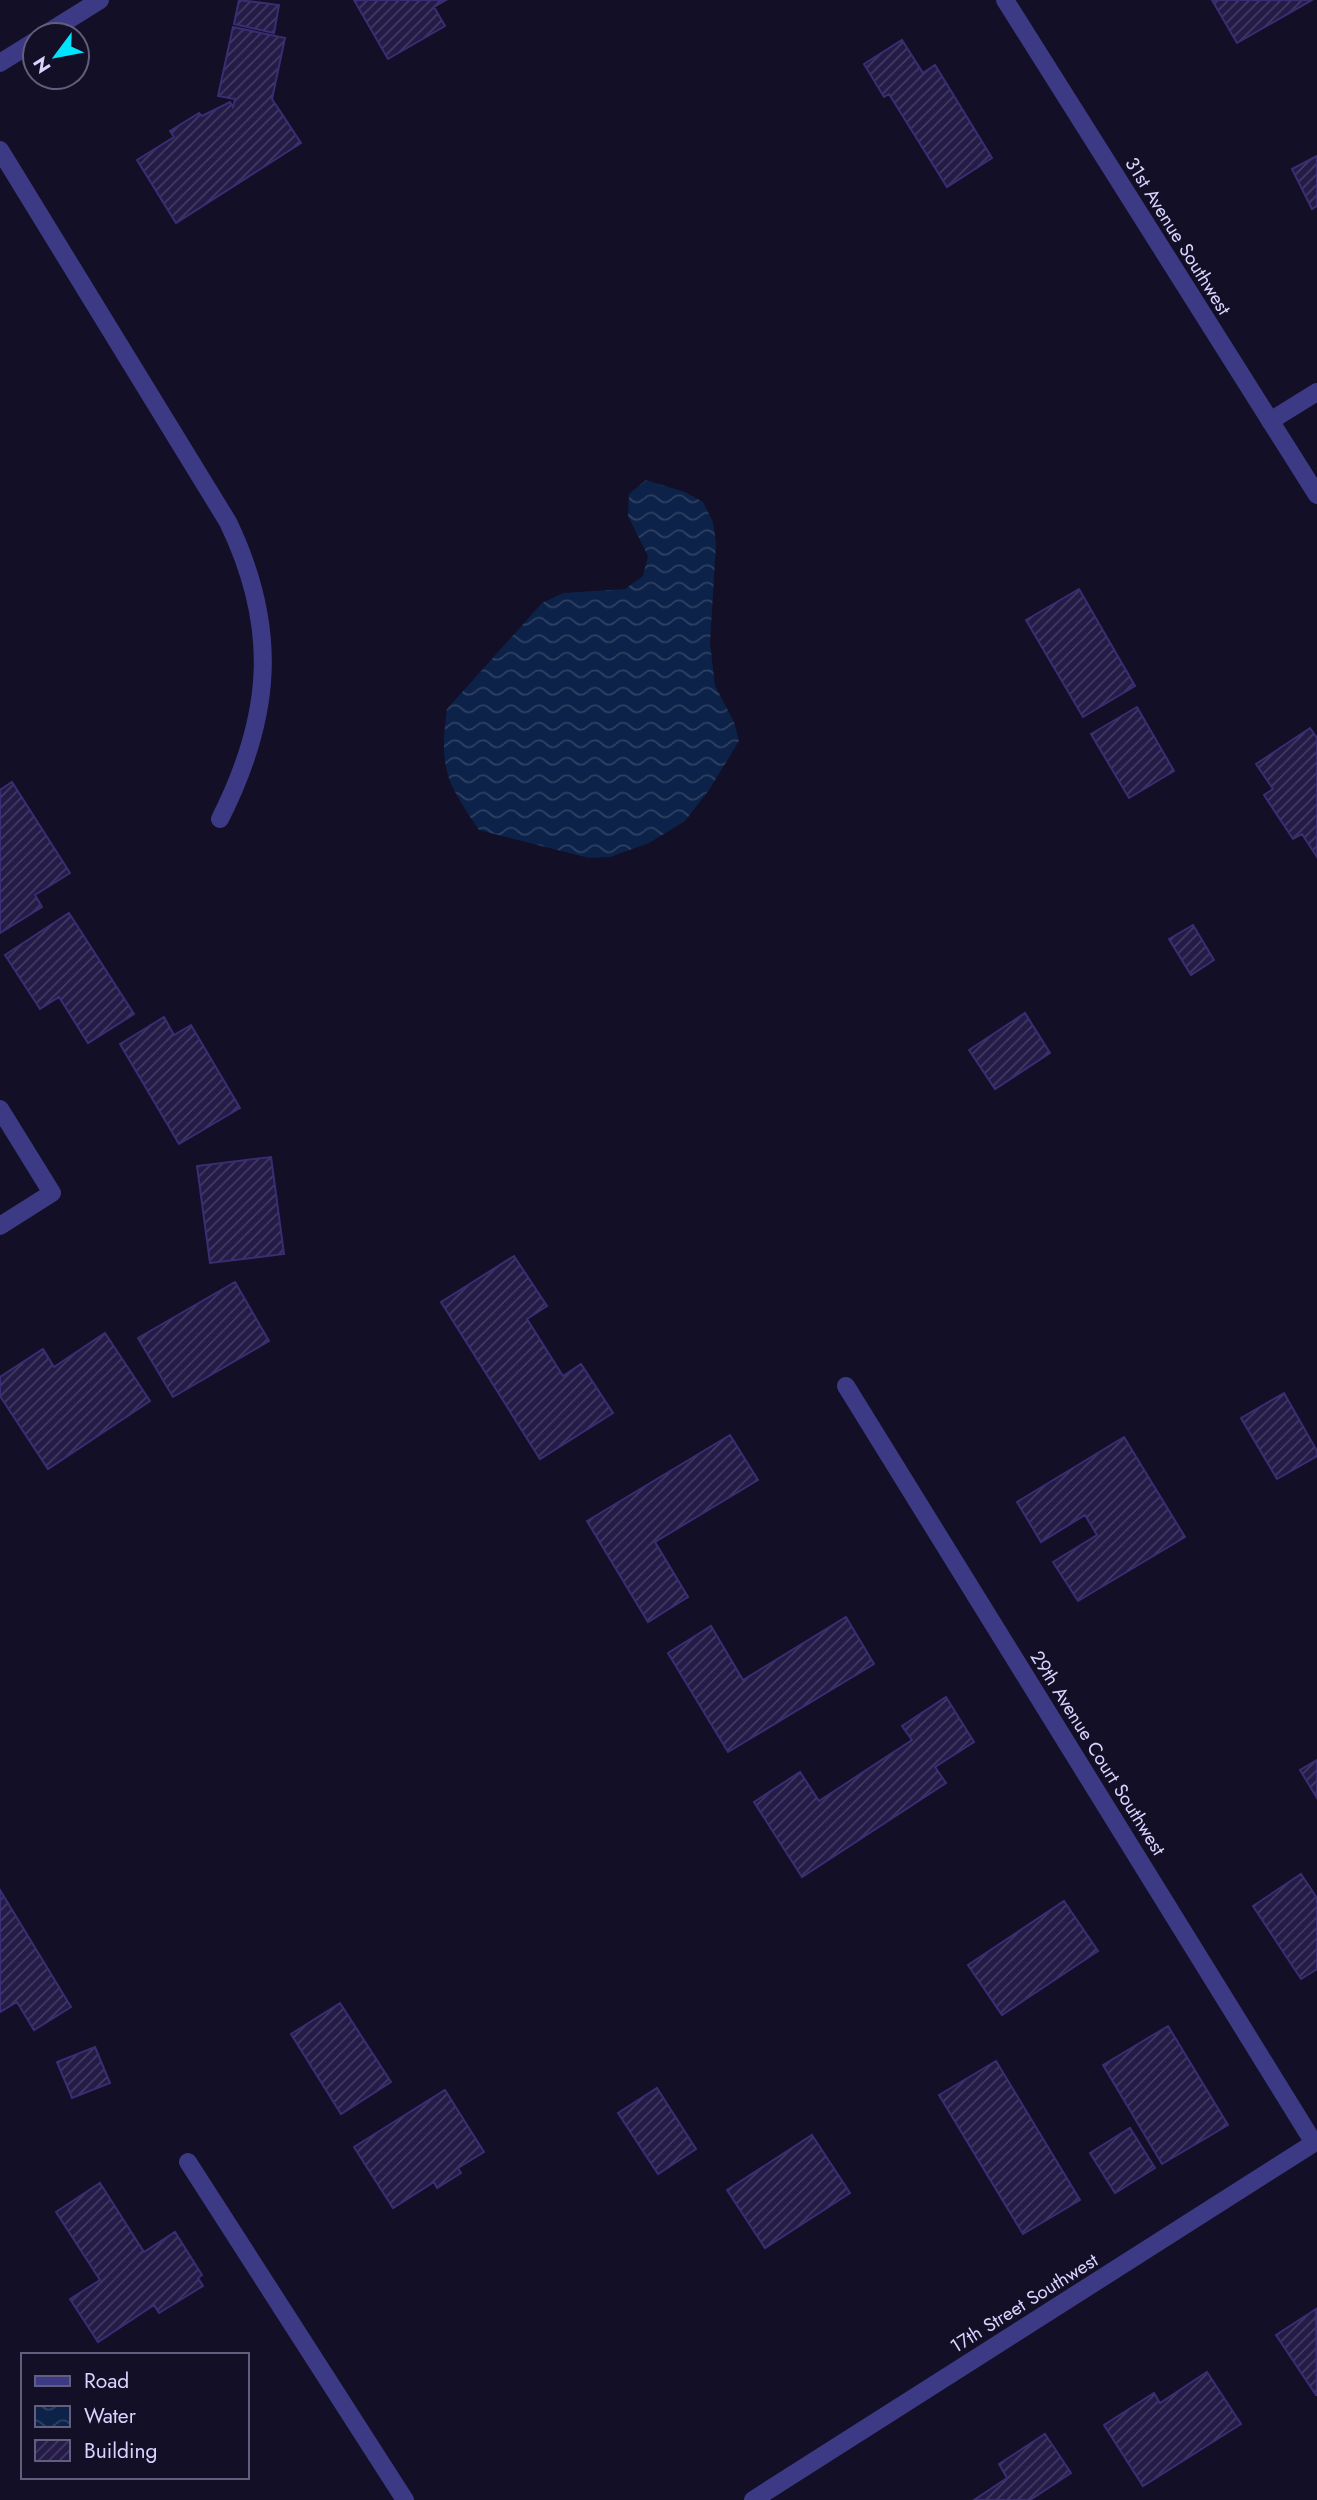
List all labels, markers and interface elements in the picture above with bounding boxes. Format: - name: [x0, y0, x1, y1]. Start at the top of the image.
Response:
- north arrow: [21, 21, 91, 91]
- text: N: [27, 51, 57, 78]
- street label: 31st Avenue Southwest: [1118, 152, 1238, 321]
- street label: 29th Avenue Court Southwest: [1024, 1645, 1172, 1861]
- street label: 17th Street Southwest: [945, 2246, 1103, 2359]
- legend: [21, 2353, 248, 2479]
- text: Road: [84, 2366, 129, 2396]
- text: Water: [84, 2401, 137, 2431]
- text: Building: [84, 2436, 157, 2466]

